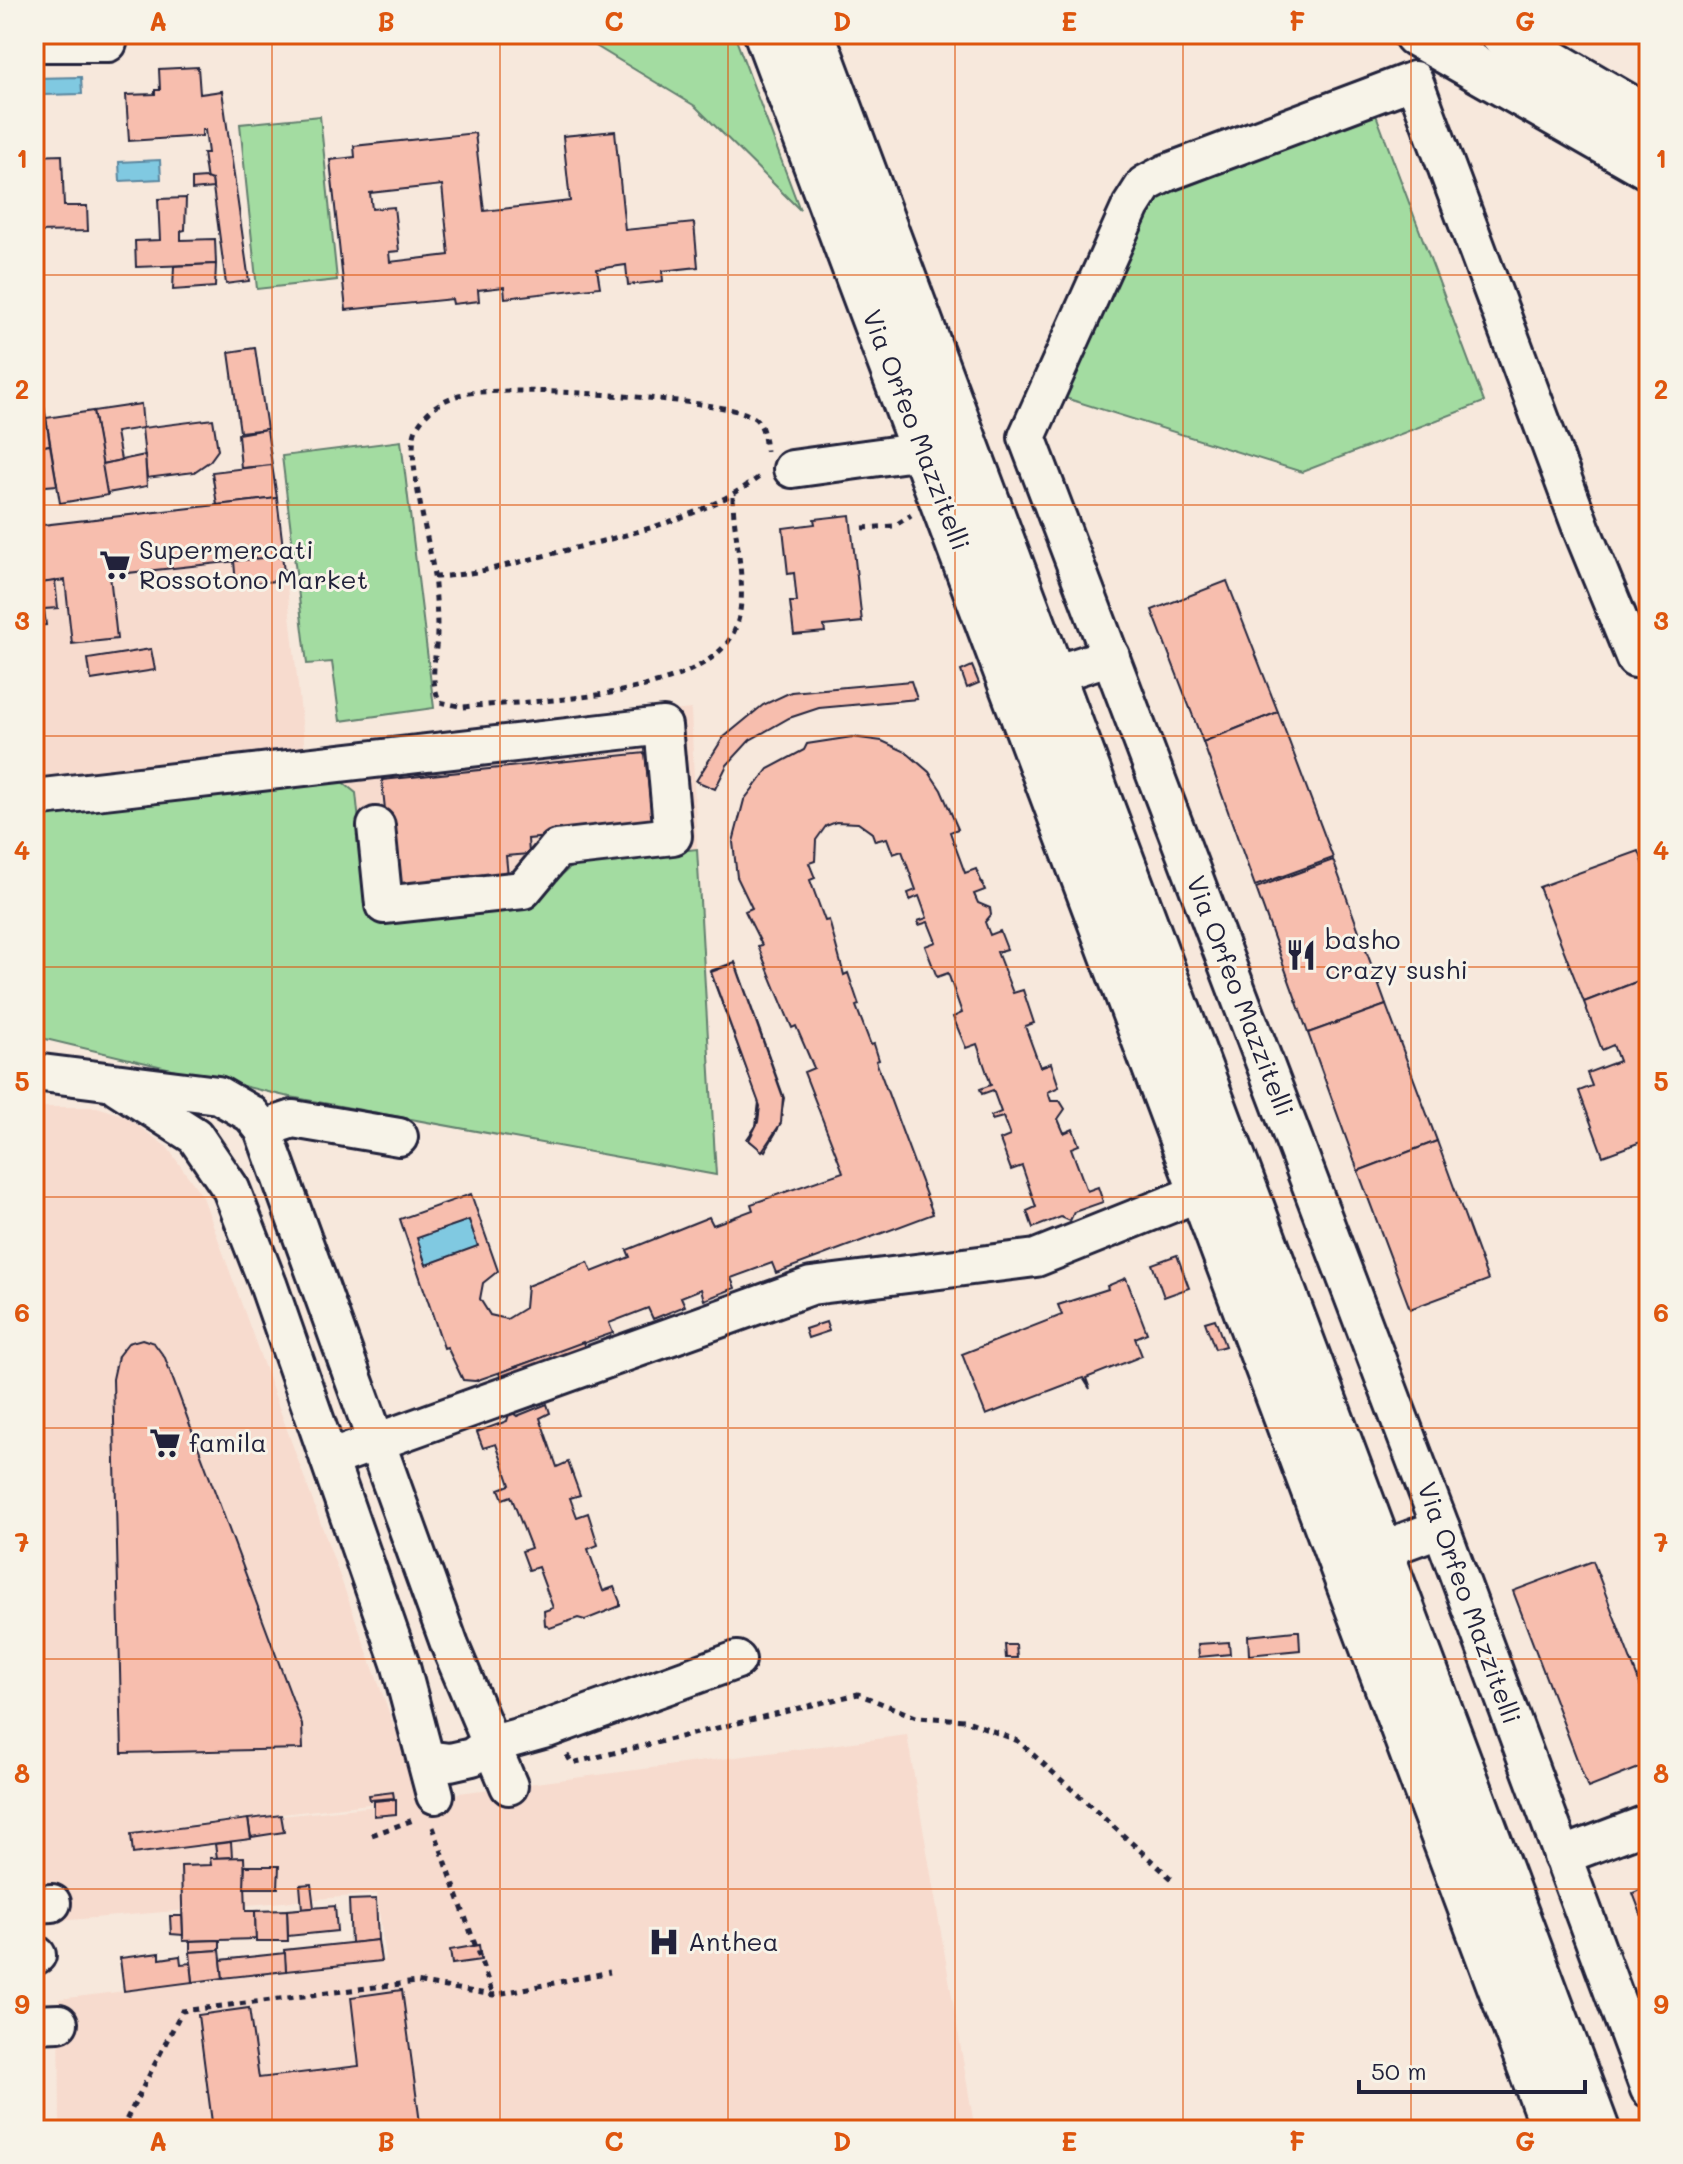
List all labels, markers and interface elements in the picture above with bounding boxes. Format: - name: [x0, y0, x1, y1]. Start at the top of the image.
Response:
- text: A: [149, 4, 167, 38]
- text: B: [377, 4, 395, 38]
- text: C: [604, 4, 624, 38]
- text: D: [833, 4, 851, 38]
- text: E: [1061, 4, 1077, 38]
- text: F: [1289, 4, 1305, 38]
- text: G: [1515, 4, 1535, 38]
- text: 1: [16, 141, 28, 175]
- text: 1: [1655, 141, 1667, 175]
- street label: Via Orfeo Mazzitelli: [855, 304, 979, 555]
- text: 2: [15, 372, 29, 406]
- text: 2: [1654, 372, 1668, 406]
- place label: Supermercati Rossotono Market: [139, 532, 368, 596]
- supermarket icon: Supermercati Rossotono Market: [98, 548, 132, 582]
- text: 3: [14, 603, 30, 637]
- text: 3: [1653, 603, 1669, 637]
- text: 4: [14, 833, 30, 867]
- text: 4: [1653, 833, 1669, 867]
- street label: Via Orfeo Mazzitelli: [1179, 870, 1303, 1121]
- place label: basho crazy sushi: [1325, 922, 1468, 986]
- restaurant icon: basho crazy sushi: [1284, 938, 1318, 972]
- text: 5: [14, 1064, 30, 1098]
- text: 5: [1653, 1064, 1669, 1098]
- text: 6: [14, 1295, 30, 1329]
- text: 6: [1653, 1295, 1669, 1329]
- place label: famila: [189, 1425, 267, 1459]
- supermarket icon: famila: [148, 1426, 182, 1460]
- street label: Via Orfeo Mazzitelli: [1410, 1477, 1530, 1728]
- text: 7: [15, 1525, 29, 1559]
- text: 7: [1654, 1525, 1668, 1559]
- text: 8: [14, 1756, 30, 1790]
- text: 8: [1653, 1756, 1669, 1790]
- place label: Anthea: [688, 1924, 779, 1958]
- hospital icon: Anthea: [647, 1925, 681, 1959]
- text: 9: [14, 1987, 30, 2021]
- text: 9: [1653, 1987, 1669, 2021]
- scale bar: [1359, 2044, 1585, 2094]
- text: 50 m: [1371, 2055, 1427, 2086]
- text: A: [149, 2124, 167, 2158]
- text: B: [377, 2124, 395, 2158]
- text: C: [604, 2124, 624, 2158]
- text: D: [833, 2124, 851, 2158]
- text: E: [1061, 2124, 1077, 2158]
- text: F: [1289, 2124, 1305, 2158]
- text: G: [1515, 2124, 1535, 2158]

